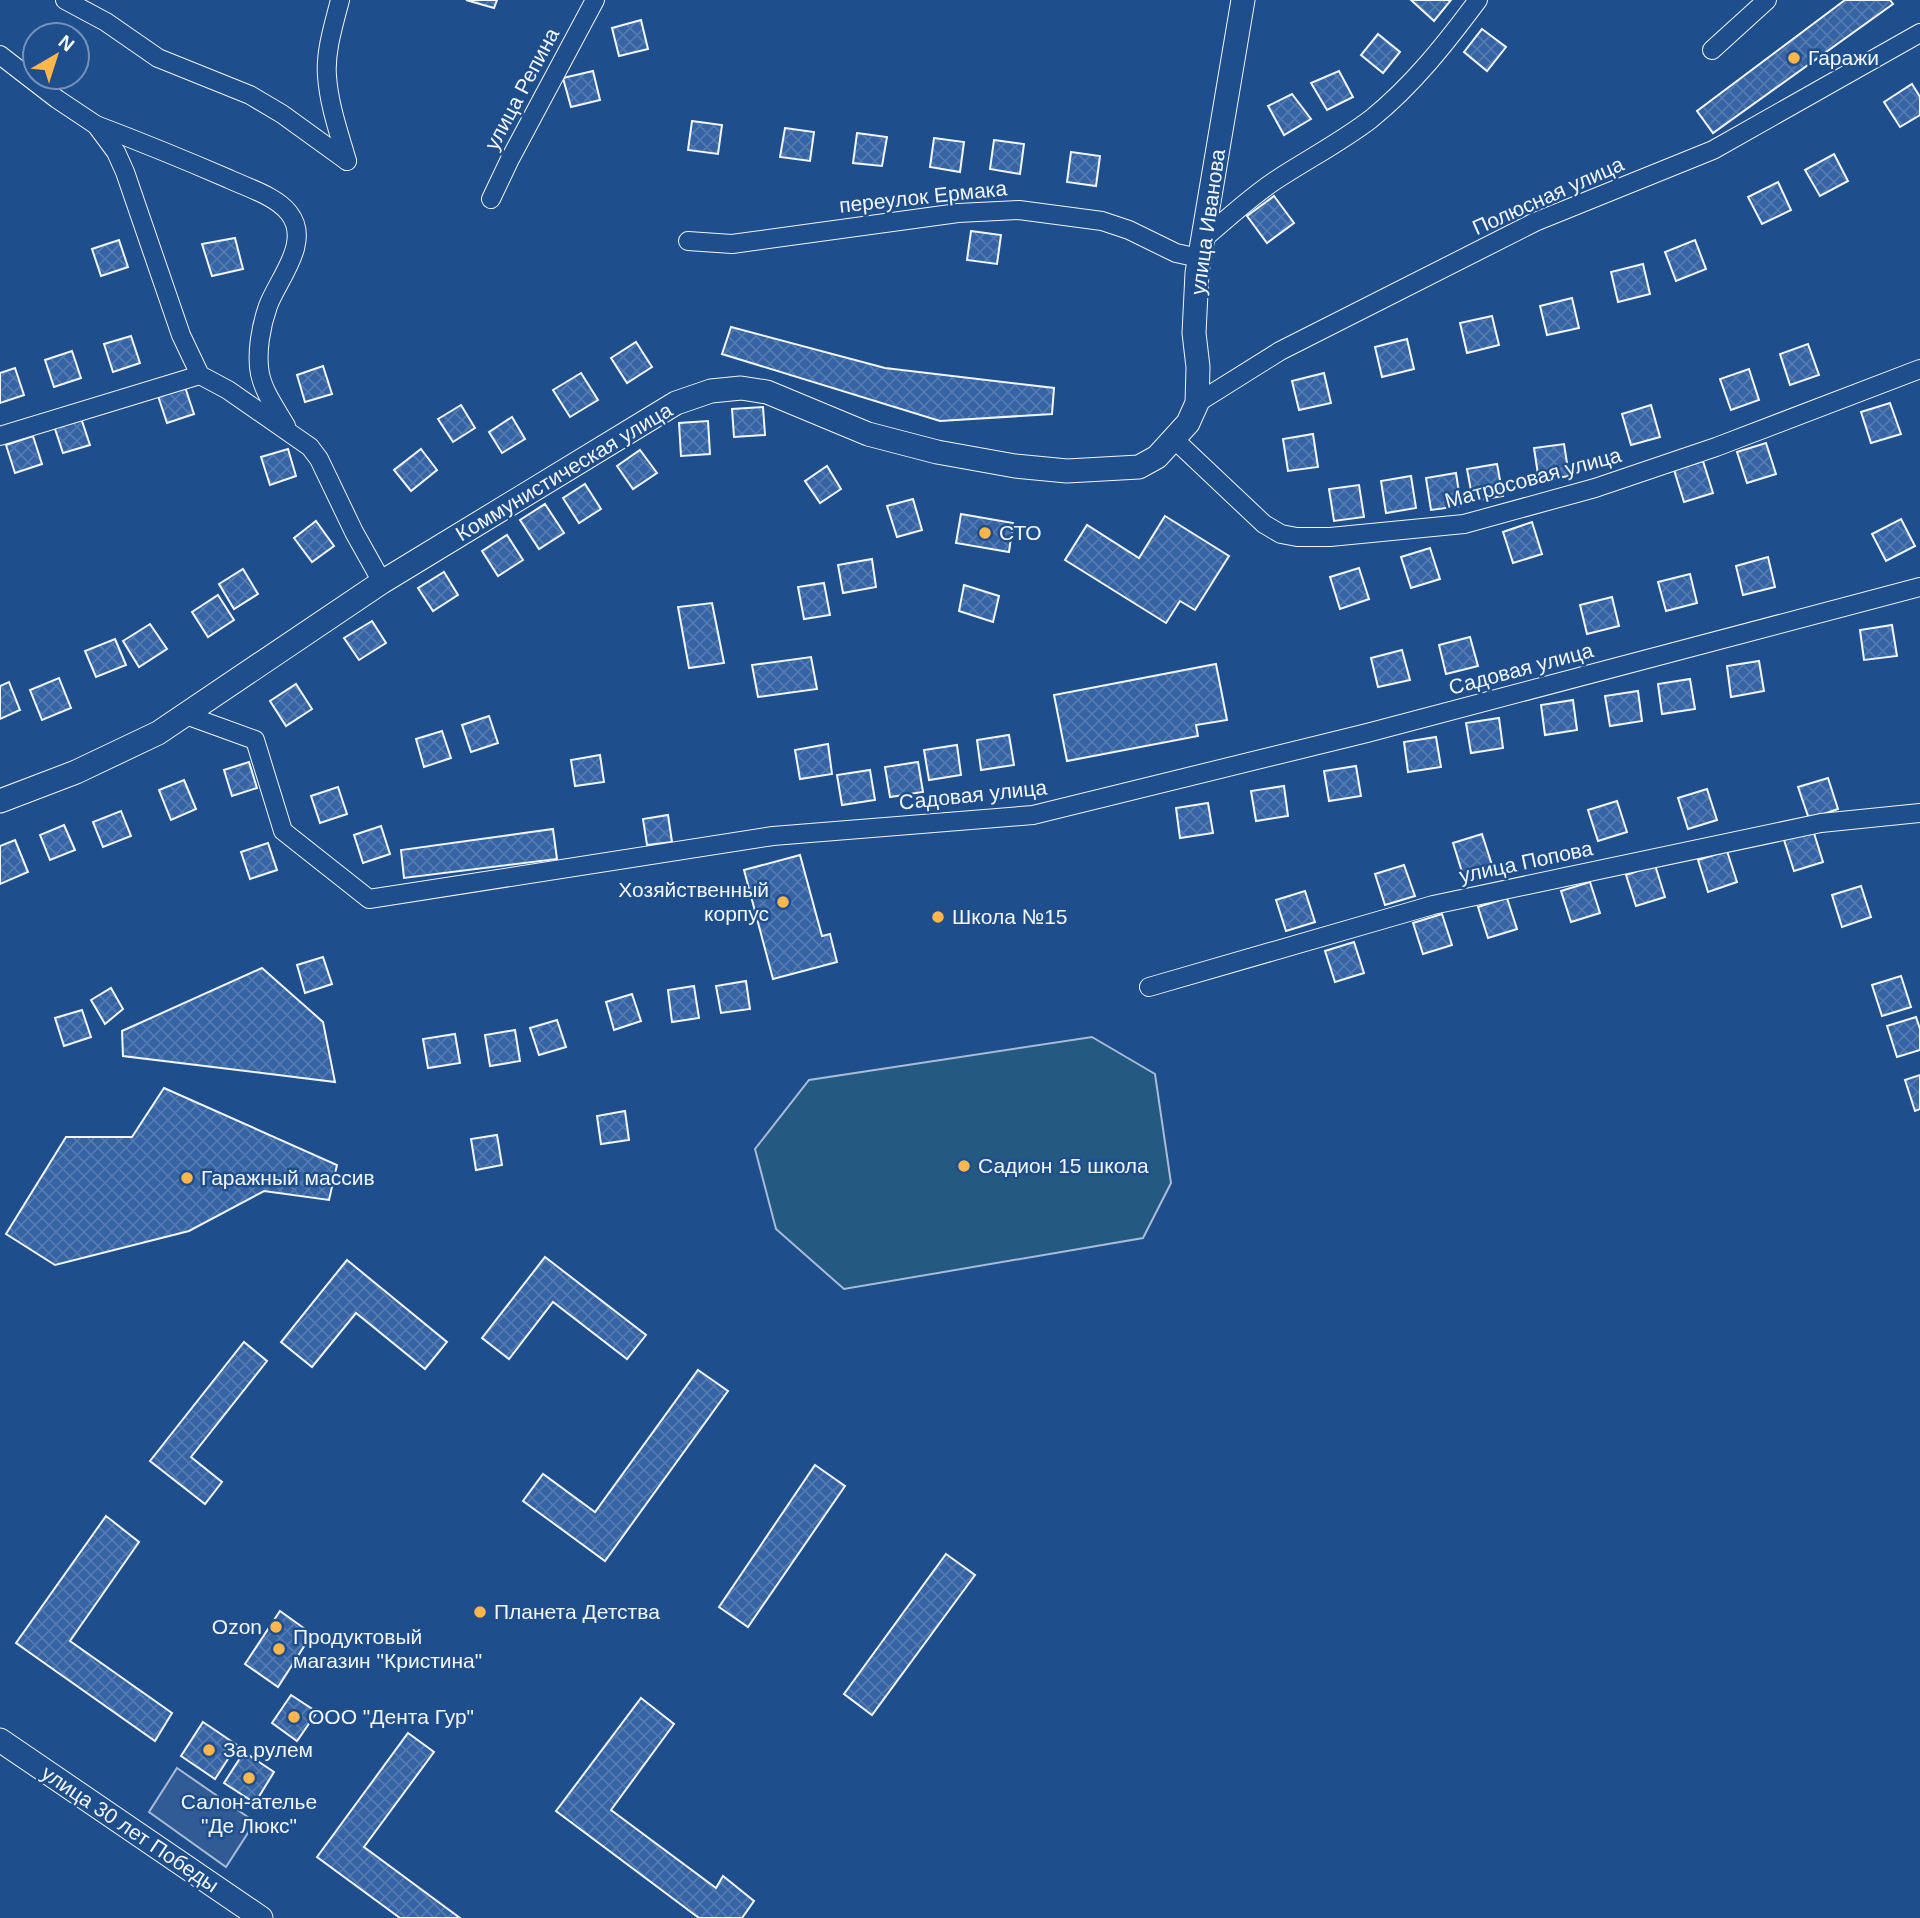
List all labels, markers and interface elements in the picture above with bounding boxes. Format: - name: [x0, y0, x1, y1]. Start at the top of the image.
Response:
- north arrow: [21, 21, 91, 91]
- street label: улица Репина: [480, 24, 563, 154]
- text: N: [54, 31, 78, 56]
- place label: Гаражи: [1808, 46, 1879, 69]
- marker: Гаражи: [1786, 50, 1802, 66]
- street label: улица Иванова: [1186, 147, 1229, 296]
- street label: Полюсная улица: [1469, 152, 1627, 239]
- street label: переулок Ермака: [838, 176, 1008, 217]
- street label: Коммунистическая улица: [451, 398, 676, 545]
- street label: Матросовая улица: [1442, 443, 1624, 512]
- place label: СТО: [999, 521, 1042, 544]
- marker: СТО: [977, 525, 993, 541]
- street label: Садовая улица: [1446, 638, 1596, 699]
- street label: Садовая улица: [898, 775, 1048, 814]
- street label: улица Попова: [1457, 836, 1595, 887]
- place label: Хозяйственный корпус: [618, 878, 769, 925]
- marker: Хозяйственный корпус: [775, 894, 791, 910]
- place label: Школа №15: [952, 905, 1068, 928]
- marker: Школа №15: [930, 909, 946, 925]
- place label: Садион 15 школа: [978, 1154, 1149, 1177]
- marker: Садион 15 школа: [956, 1158, 972, 1174]
- place label: Гаражный массив: [201, 1166, 375, 1189]
- marker: Гаражный массив: [179, 1170, 195, 1186]
- place label: Планета Детства: [494, 1600, 660, 1623]
- marker: Планета Детства: [472, 1604, 488, 1620]
- place label: Ozon: [212, 1615, 262, 1638]
- marker: Ozon: [268, 1619, 284, 1635]
- place label: Продуктовый магазин "Кристина": [293, 1625, 482, 1672]
- marker: Продуктовый магазин "Кристина": [271, 1641, 287, 1657]
- place label: ООО "Дента Гур": [308, 1705, 474, 1728]
- marker: ООО "Дента Гур": [286, 1709, 302, 1725]
- place label: За рулем: [223, 1738, 313, 1761]
- marker: За рулем: [201, 1742, 217, 1758]
- street label: улица 30 лет Победы: [37, 1761, 223, 1896]
- marker: Салон-ателье "Де Люкс": [241, 1770, 257, 1786]
- place label: Салон-ателье "Де Люкс": [181, 1790, 317, 1837]

